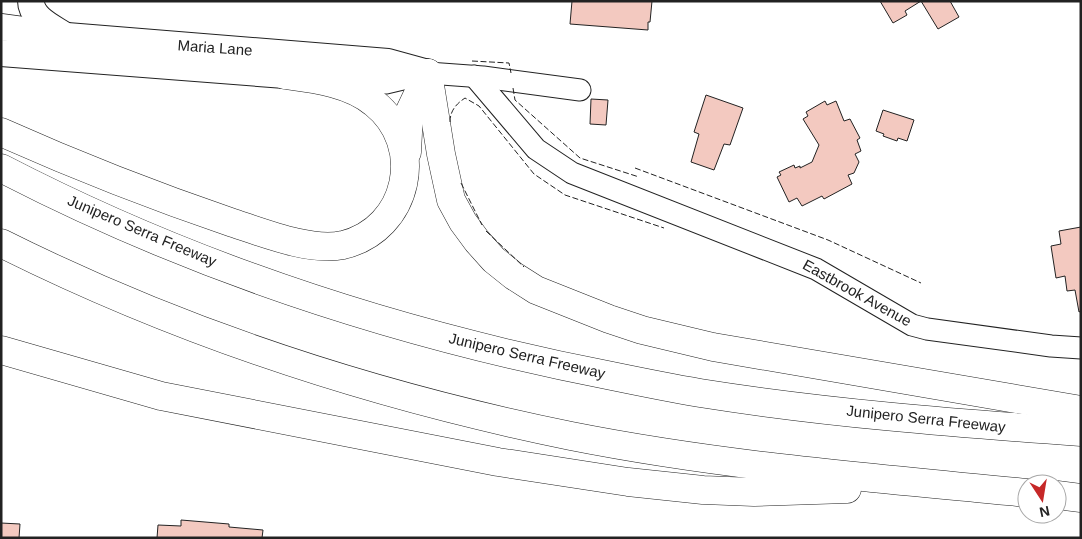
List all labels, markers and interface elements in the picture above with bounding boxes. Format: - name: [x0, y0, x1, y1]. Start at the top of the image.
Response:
- street label: Maria Lane: [177, 36, 253, 59]
- street label: Junipero Serra Freeway: [65, 191, 220, 270]
- street label: Eastbrook Avenue: [800, 256, 914, 329]
- street label: Junipero Serra Freeway: [447, 329, 607, 382]
- street label: Junipero Serra Freeway: [846, 402, 1007, 435]
- north arrow: [1017, 474, 1067, 524]
- text: N: [1038, 503, 1051, 521]

